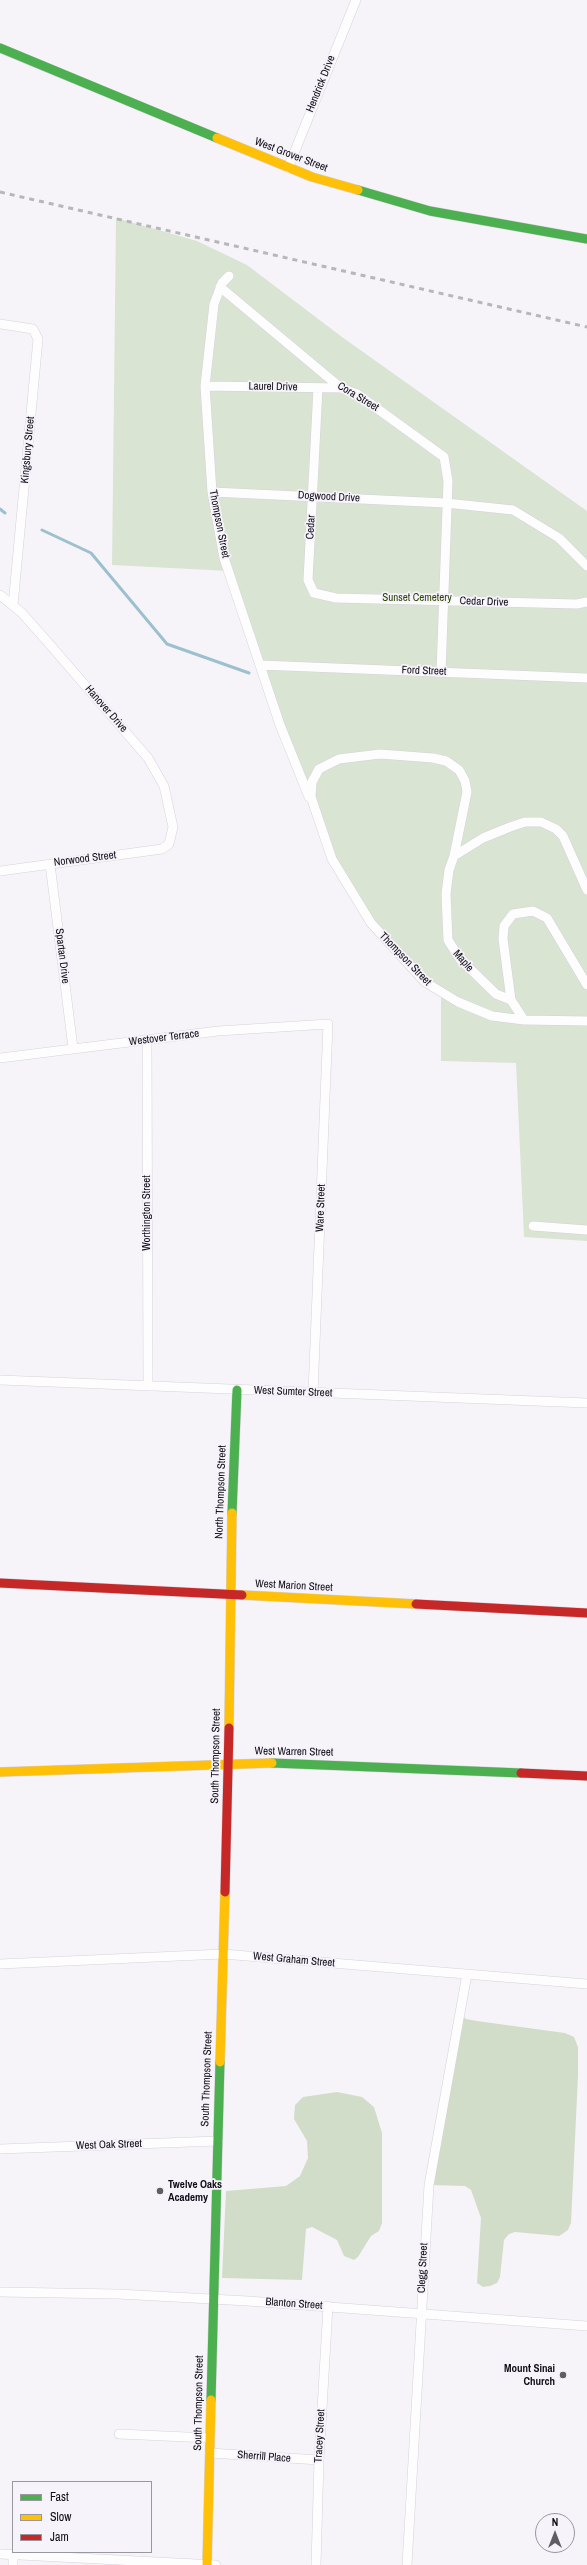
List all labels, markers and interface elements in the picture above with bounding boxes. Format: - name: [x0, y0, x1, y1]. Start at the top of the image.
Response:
- street label: Hendrick Drive: [304, 54, 338, 114]
- street label: West Grover Street: [253, 135, 329, 175]
- street label: Cora Street: [335, 379, 381, 415]
- street label: Laurel Drive: [248, 380, 298, 394]
- street label: Kingsbury Street: [18, 416, 38, 484]
- street label: Thompson Street: [206, 489, 232, 559]
- street label: Dogwood Drive: [298, 489, 360, 505]
- street label: Cedar: [304, 514, 318, 540]
- park label: Sunset Cemetery: [382, 591, 452, 605]
- street label: Cedar Drive: [459, 595, 509, 609]
- street label: Ford Street: [401, 664, 447, 678]
- street label: Hanover Drive: [82, 683, 130, 735]
- street label: Norwood Street: [53, 849, 117, 869]
- street label: Spartan Drive: [52, 928, 72, 984]
- street label: Thompson Street: [376, 930, 434, 988]
- street label: Maple: [450, 947, 476, 975]
- street label: Westover Terrace: [128, 1027, 200, 1049]
- street label: Worthington Street: [140, 1175, 154, 1251]
- street label: Ware Street: [314, 1184, 328, 1232]
- street label: West Sumter Street: [254, 1384, 332, 1400]
- street label: North Thompson Street: [213, 1445, 229, 1539]
- street label: West Marion Street: [255, 1577, 333, 1595]
- street label: South Thompson Street: [209, 1708, 223, 1804]
- street label: West Warren Street: [255, 1745, 333, 1759]
- street label: West Graham Street: [253, 1950, 335, 1970]
- street label: South Thompson Street: [199, 2031, 215, 2127]
- street label: West Oak Street: [76, 2137, 142, 2153]
- place label: Twelve Oaks Academy: [168, 2178, 222, 2204]
- marker: Twelve Oaks Academy: [155, 2186, 165, 2196]
- street label: Clegg Street: [415, 2243, 431, 2293]
- street label: Blanton Street: [265, 2295, 323, 2313]
- street label: South Thompson Street: [192, 2355, 206, 2451]
- place label: Mount Sinai Church: [504, 2362, 555, 2388]
- marker: Mount Sinai Church: [558, 2370, 568, 2380]
- street label: Tracey Street: [312, 2409, 328, 2463]
- street label: Sherrill Place: [237, 2449, 291, 2465]
- legend: [12, 2481, 152, 2553]
- text: Fast: [50, 2489, 69, 2505]
- text: Slow: [50, 2509, 71, 2525]
- north arrow: [535, 2513, 575, 2553]
- text: N: [552, 2515, 558, 2529]
- text: Jam: [50, 2529, 69, 2545]

